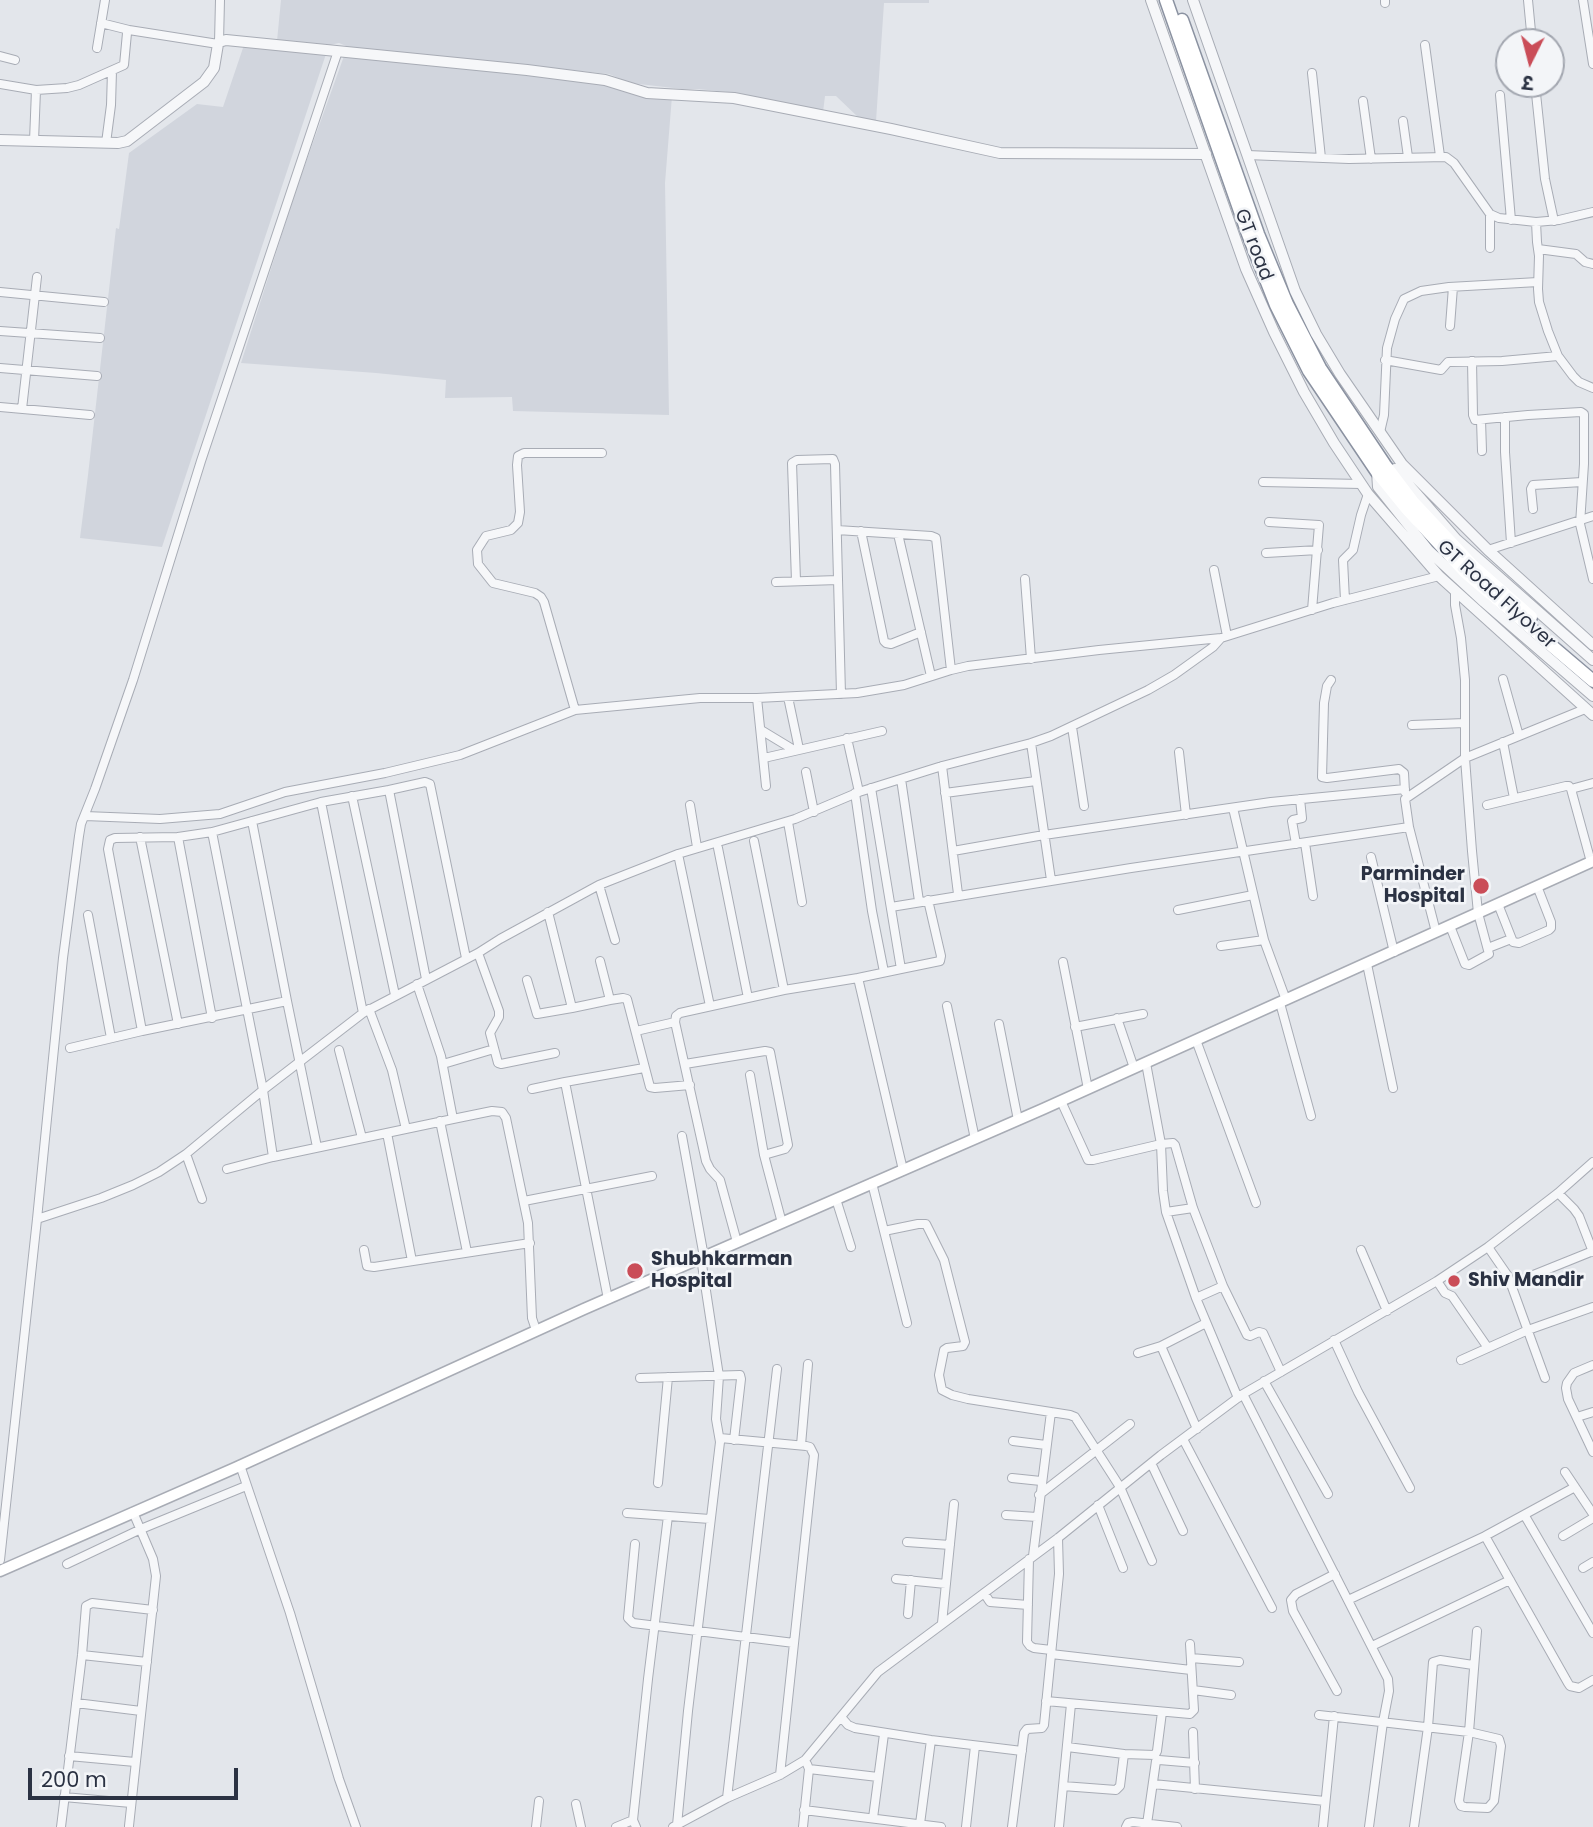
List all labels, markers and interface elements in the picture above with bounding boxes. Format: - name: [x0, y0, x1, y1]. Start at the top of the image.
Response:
- north arrow: [1495, 28, 1565, 98]
- text: उ: [1521, 68, 1535, 96]
- street label: GT road: [1229, 206, 1277, 284]
- street label: GT Road Flyover: [1432, 536, 1560, 654]
- place label: Parminder Hospital: [1361, 864, 1465, 908]
- marker: Parminder Hospital: [1471, 876, 1491, 896]
- place label: Shubhkarman Hospital: [651, 1249, 793, 1293]
- marker: Shubhkarman Hospital: [625, 1261, 645, 1281]
- place label: Shiv Mandir: [1468, 1270, 1584, 1292]
- marker: Shiv Mandir: [1446, 1273, 1462, 1289]
- scale bar: [32, 1754, 242, 1798]
- text: 200 m: [41, 1765, 107, 1794]

